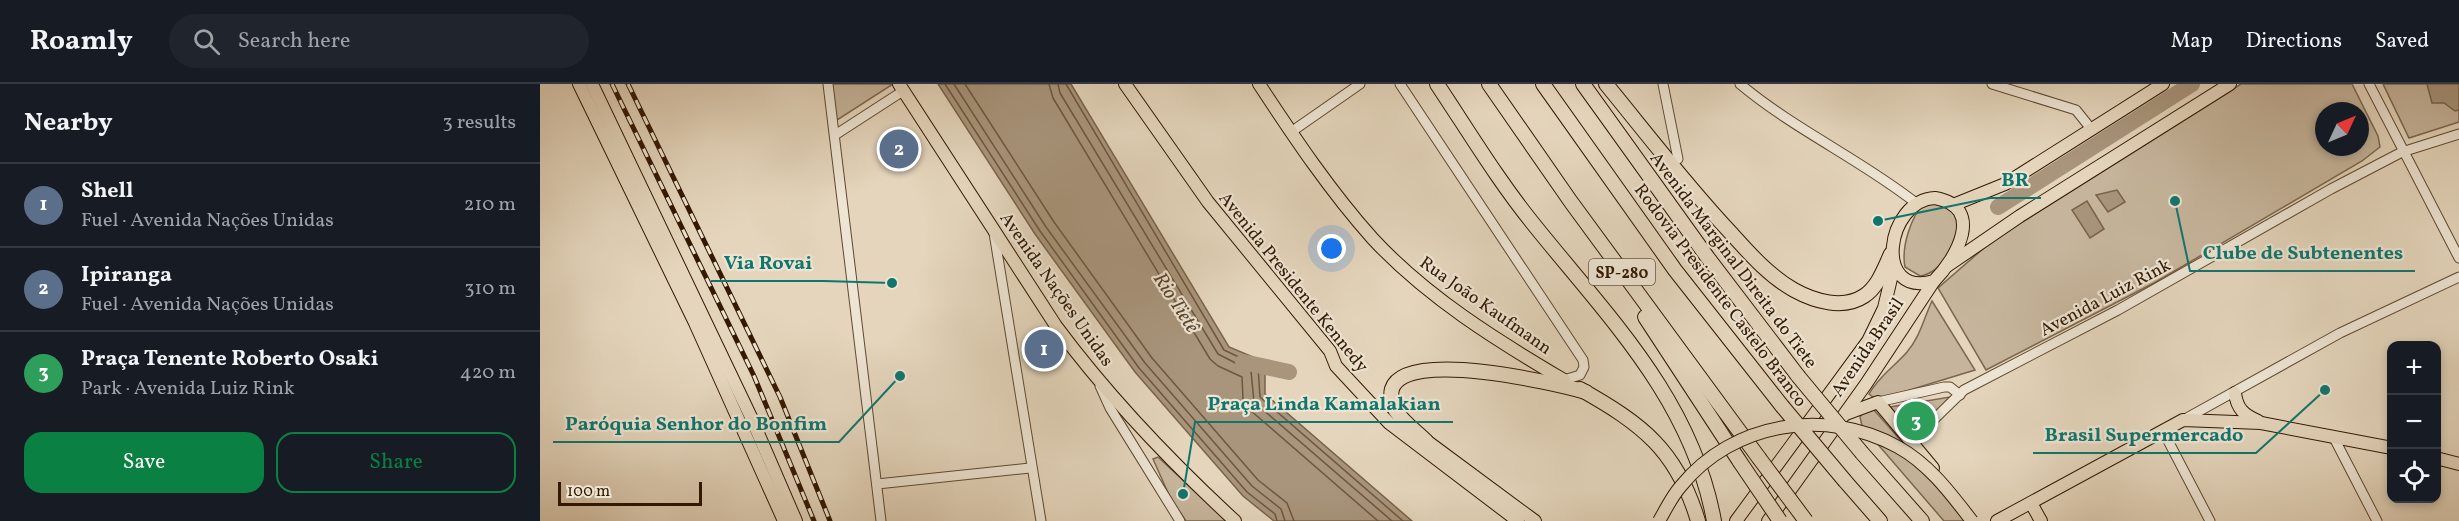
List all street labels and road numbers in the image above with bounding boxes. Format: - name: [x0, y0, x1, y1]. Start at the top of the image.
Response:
- street label: Avenida Marginal Direita do Tiete: [1643, 148, 1822, 374]
- street label: Rodovia Presidente Castelo Branco: [1627, 179, 1812, 413]
- street label: Avenida Presidente Kennedy: [1212, 187, 1374, 379]
- street label: Avenida Nações Unidas: [993, 208, 1119, 372]
- street label: Rua João Kaufmann: [1414, 251, 1557, 362]
- street label: Avenida Luiz Rink: [2036, 253, 2176, 343]
- road number: SP-280: [1589, 259, 1655, 285]
- street label: Avenida Brasil: [1826, 293, 1911, 402]

